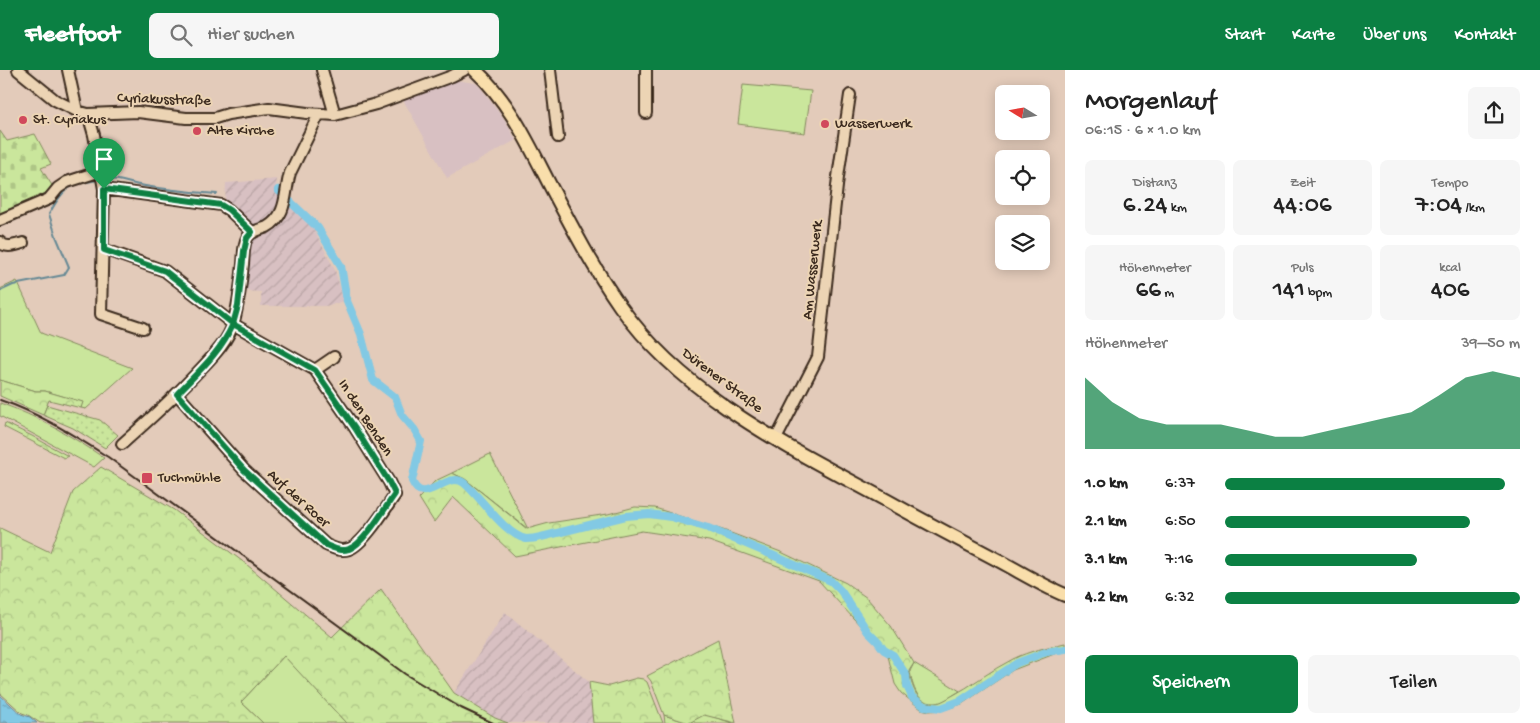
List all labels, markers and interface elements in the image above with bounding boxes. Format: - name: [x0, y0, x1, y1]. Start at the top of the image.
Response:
- search box: [149, 13, 499, 58]
- text: Fleetfoot: [25, 21, 119, 50]
- icon: search: [167, 21, 195, 49]
- text: Hier suchen: [207, 24, 295, 47]
- text: Start: [1225, 25, 1264, 46]
- text: Karte: [1292, 25, 1335, 46]
- text: Über uns: [1363, 25, 1426, 46]
- text: Kontakt: [1454, 25, 1515, 46]
- north arrow: [995, 85, 1050, 140]
- map controls: [995, 85, 1050, 270]
- text: Morgenlauf: [1085, 86, 1216, 119]
- button: share: [1468, 87, 1520, 139]
- street label: Cyriakusstraße: [117, 89, 211, 111]
- place label: St. Cyriakus: [33, 111, 106, 129]
- marker: St. Cyriakus: [17, 114, 29, 126]
- place label: Wasserwerk: [835, 115, 913, 133]
- marker: Wasserwerk: [819, 118, 831, 130]
- place label: Alte Kirche: [207, 122, 275, 140]
- text: 06:15 · 6 × 1.0 km: [1085, 122, 1201, 141]
- marker: Alte Kirche: [191, 125, 203, 137]
- pin: [83, 138, 125, 189]
- icon: arrive: [90, 145, 118, 173]
- button: locate: [995, 150, 1050, 205]
- text: Distanz: [1133, 175, 1177, 192]
- text: Zeit: [1290, 175, 1315, 192]
- text: Tempo: [1432, 175, 1469, 192]
- text: 6.24: [1123, 192, 1167, 221]
- text: 44:06: [1273, 192, 1332, 221]
- text: 7:04: [1415, 192, 1462, 221]
- text: km: [1167, 200, 1187, 217]
- text: /km: [1462, 200, 1485, 217]
- button: layers: [995, 215, 1050, 270]
- street label: Am Wasserwerk: [799, 218, 827, 320]
- text: Höhenmeter: [1119, 260, 1191, 277]
- text: Puls: [1291, 260, 1314, 277]
- text: kcal: [1439, 260, 1461, 277]
- text: 66: [1136, 277, 1161, 306]
- text: 141: [1273, 277, 1305, 306]
- text: 406: [1431, 277, 1470, 306]
- text: m: [1161, 285, 1174, 302]
- text: bpm: [1305, 285, 1332, 302]
- text: Höhenmeter: [1085, 335, 1167, 354]
- text: 39–50 m: [1461, 335, 1520, 354]
- street label: Dürener Straße: [677, 344, 766, 418]
- street label: In den Benden: [334, 376, 396, 460]
- street label: Auf der Roer: [263, 466, 334, 533]
- place label: Tuchmühle: [157, 469, 221, 487]
- marker: Tuchmühle: [140, 471, 154, 485]
- text: 1.0 km: [1085, 475, 1128, 494]
- text: 6:37: [1165, 475, 1195, 494]
- text: 2.1 km: [1085, 513, 1127, 532]
- text: 6:50: [1165, 513, 1196, 532]
- text: 3.1 km: [1085, 551, 1127, 570]
- text: 7:16: [1165, 551, 1193, 570]
- text: 4.2 km: [1085, 589, 1128, 608]
- text: 6:32: [1165, 589, 1194, 608]
- button: Speichern: [1085, 655, 1298, 713]
- button: Teilen: [1308, 655, 1520, 713]

